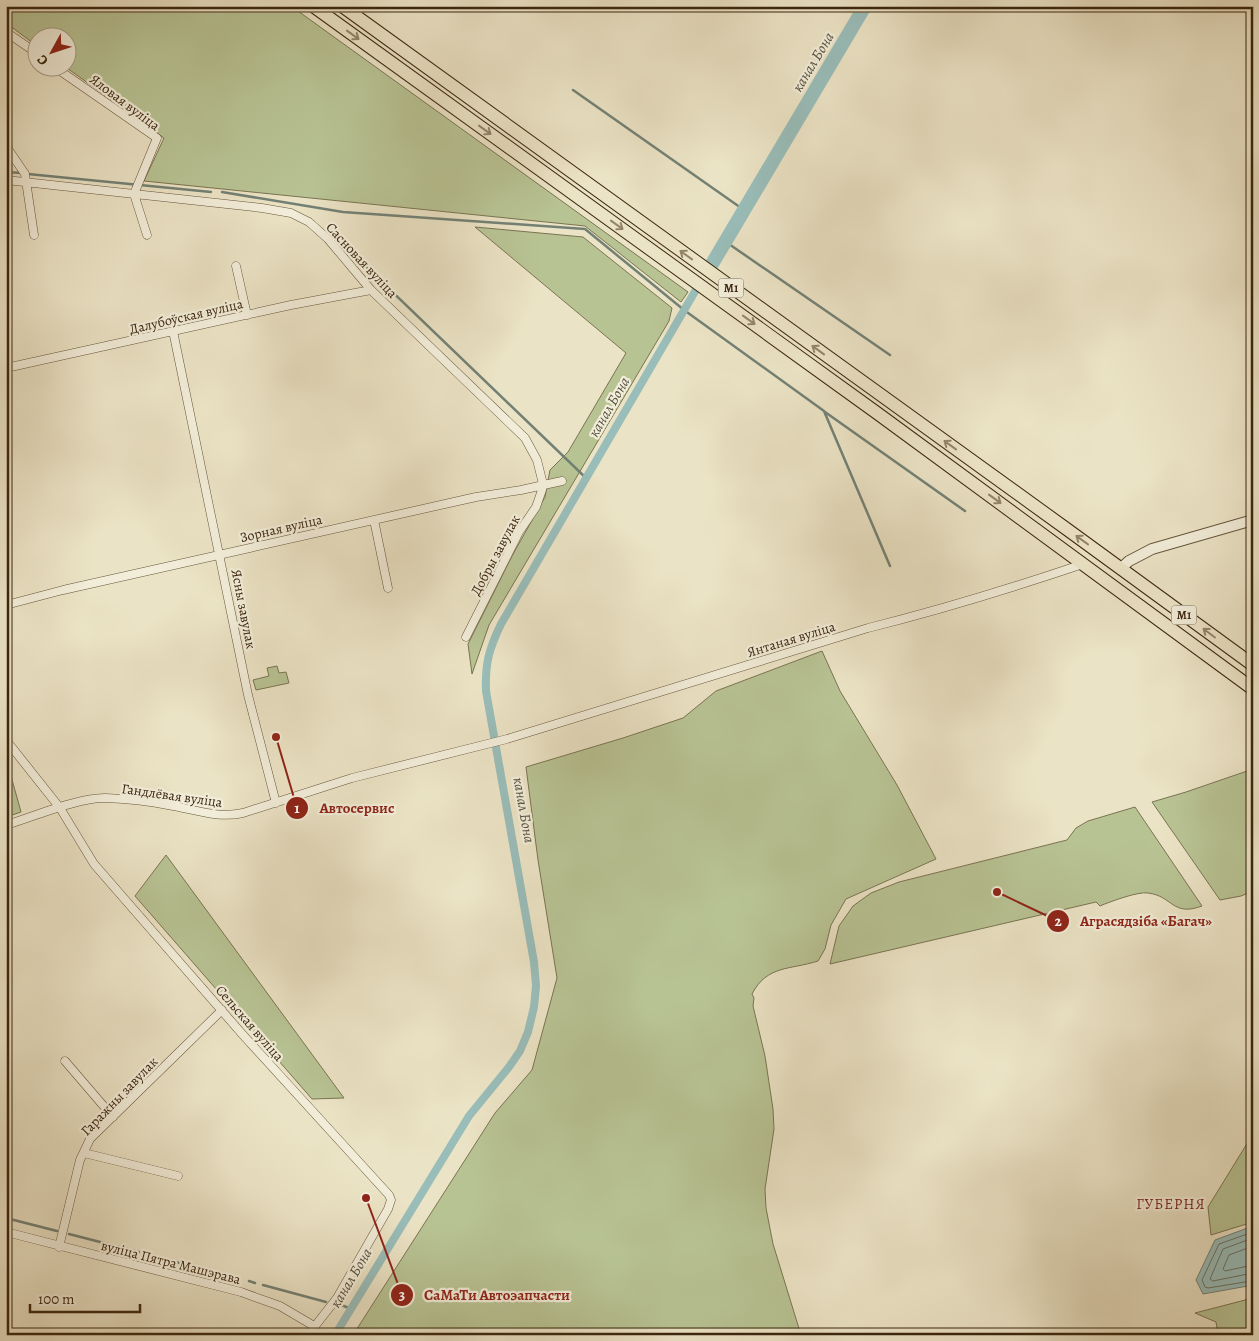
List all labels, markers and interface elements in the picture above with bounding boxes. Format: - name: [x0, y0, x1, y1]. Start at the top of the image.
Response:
- north arrow: [28, 28, 78, 78]
- water label: канал Бона: [787, 28, 839, 96]
- one-way arrow: [346, 30, 360, 40]
- text: С: [32, 50, 52, 69]
- street label: Яловая вуліца: [86, 70, 164, 135]
- one-way arrow: [478, 125, 492, 135]
- street label: Сасновая вуліца: [322, 218, 402, 303]
- one-way arrow: [610, 220, 624, 230]
- one-way arrow: [679, 250, 693, 260]
- road number: М1: [718, 278, 744, 298]
- street label: Далубоўская вуліца: [127, 294, 245, 339]
- one-way arrow: [741, 315, 755, 325]
- one-way arrow: [811, 345, 825, 355]
- water label: канал Бона: [584, 373, 634, 441]
- one-way arrow: [943, 440, 957, 450]
- one-way arrow: [988, 494, 1001, 505]
- street label: Зорная вуліца: [238, 510, 325, 547]
- street label: Добры завулак: [466, 511, 525, 599]
- one-way arrow: [1075, 535, 1089, 545]
- street label: Ясны завулак: [226, 568, 261, 651]
- road number: М1: [1172, 606, 1196, 624]
- street label: Янтаная вуліца: [745, 617, 838, 662]
- one-way arrow: [1202, 627, 1216, 638]
- water label: канал Бона: [508, 776, 540, 844]
- street label: Гандлёвая вуліца: [120, 779, 224, 812]
- callout: Автосервис: [284, 793, 404, 823]
- text: 1: [294, 798, 300, 818]
- text: Автосервис: [319, 798, 394, 818]
- callout: Аграсядзіба «Багач»: [1045, 906, 1222, 936]
- text: 2: [1054, 911, 1062, 931]
- text: Аграсядзіба «Багач»: [1079, 911, 1212, 931]
- street label: Сельская вуліца: [211, 981, 288, 1066]
- street label: Гаражны завулак: [77, 1053, 162, 1140]
- district label: ГУБЕРНЯ: [1136, 1194, 1206, 1214]
- street label: вуліца Пятра Машэрава: [99, 1236, 243, 1289]
- water label: канал Бона: [325, 1244, 377, 1312]
- callout: СаМаТи Автоэапчасти: [389, 1280, 580, 1310]
- scale bar: [30, 1281, 140, 1313]
- text: 3: [399, 1285, 405, 1305]
- text: СаМаТи Автоэапчасти: [424, 1285, 570, 1305]
- text: 100 m: [38, 1289, 75, 1309]

